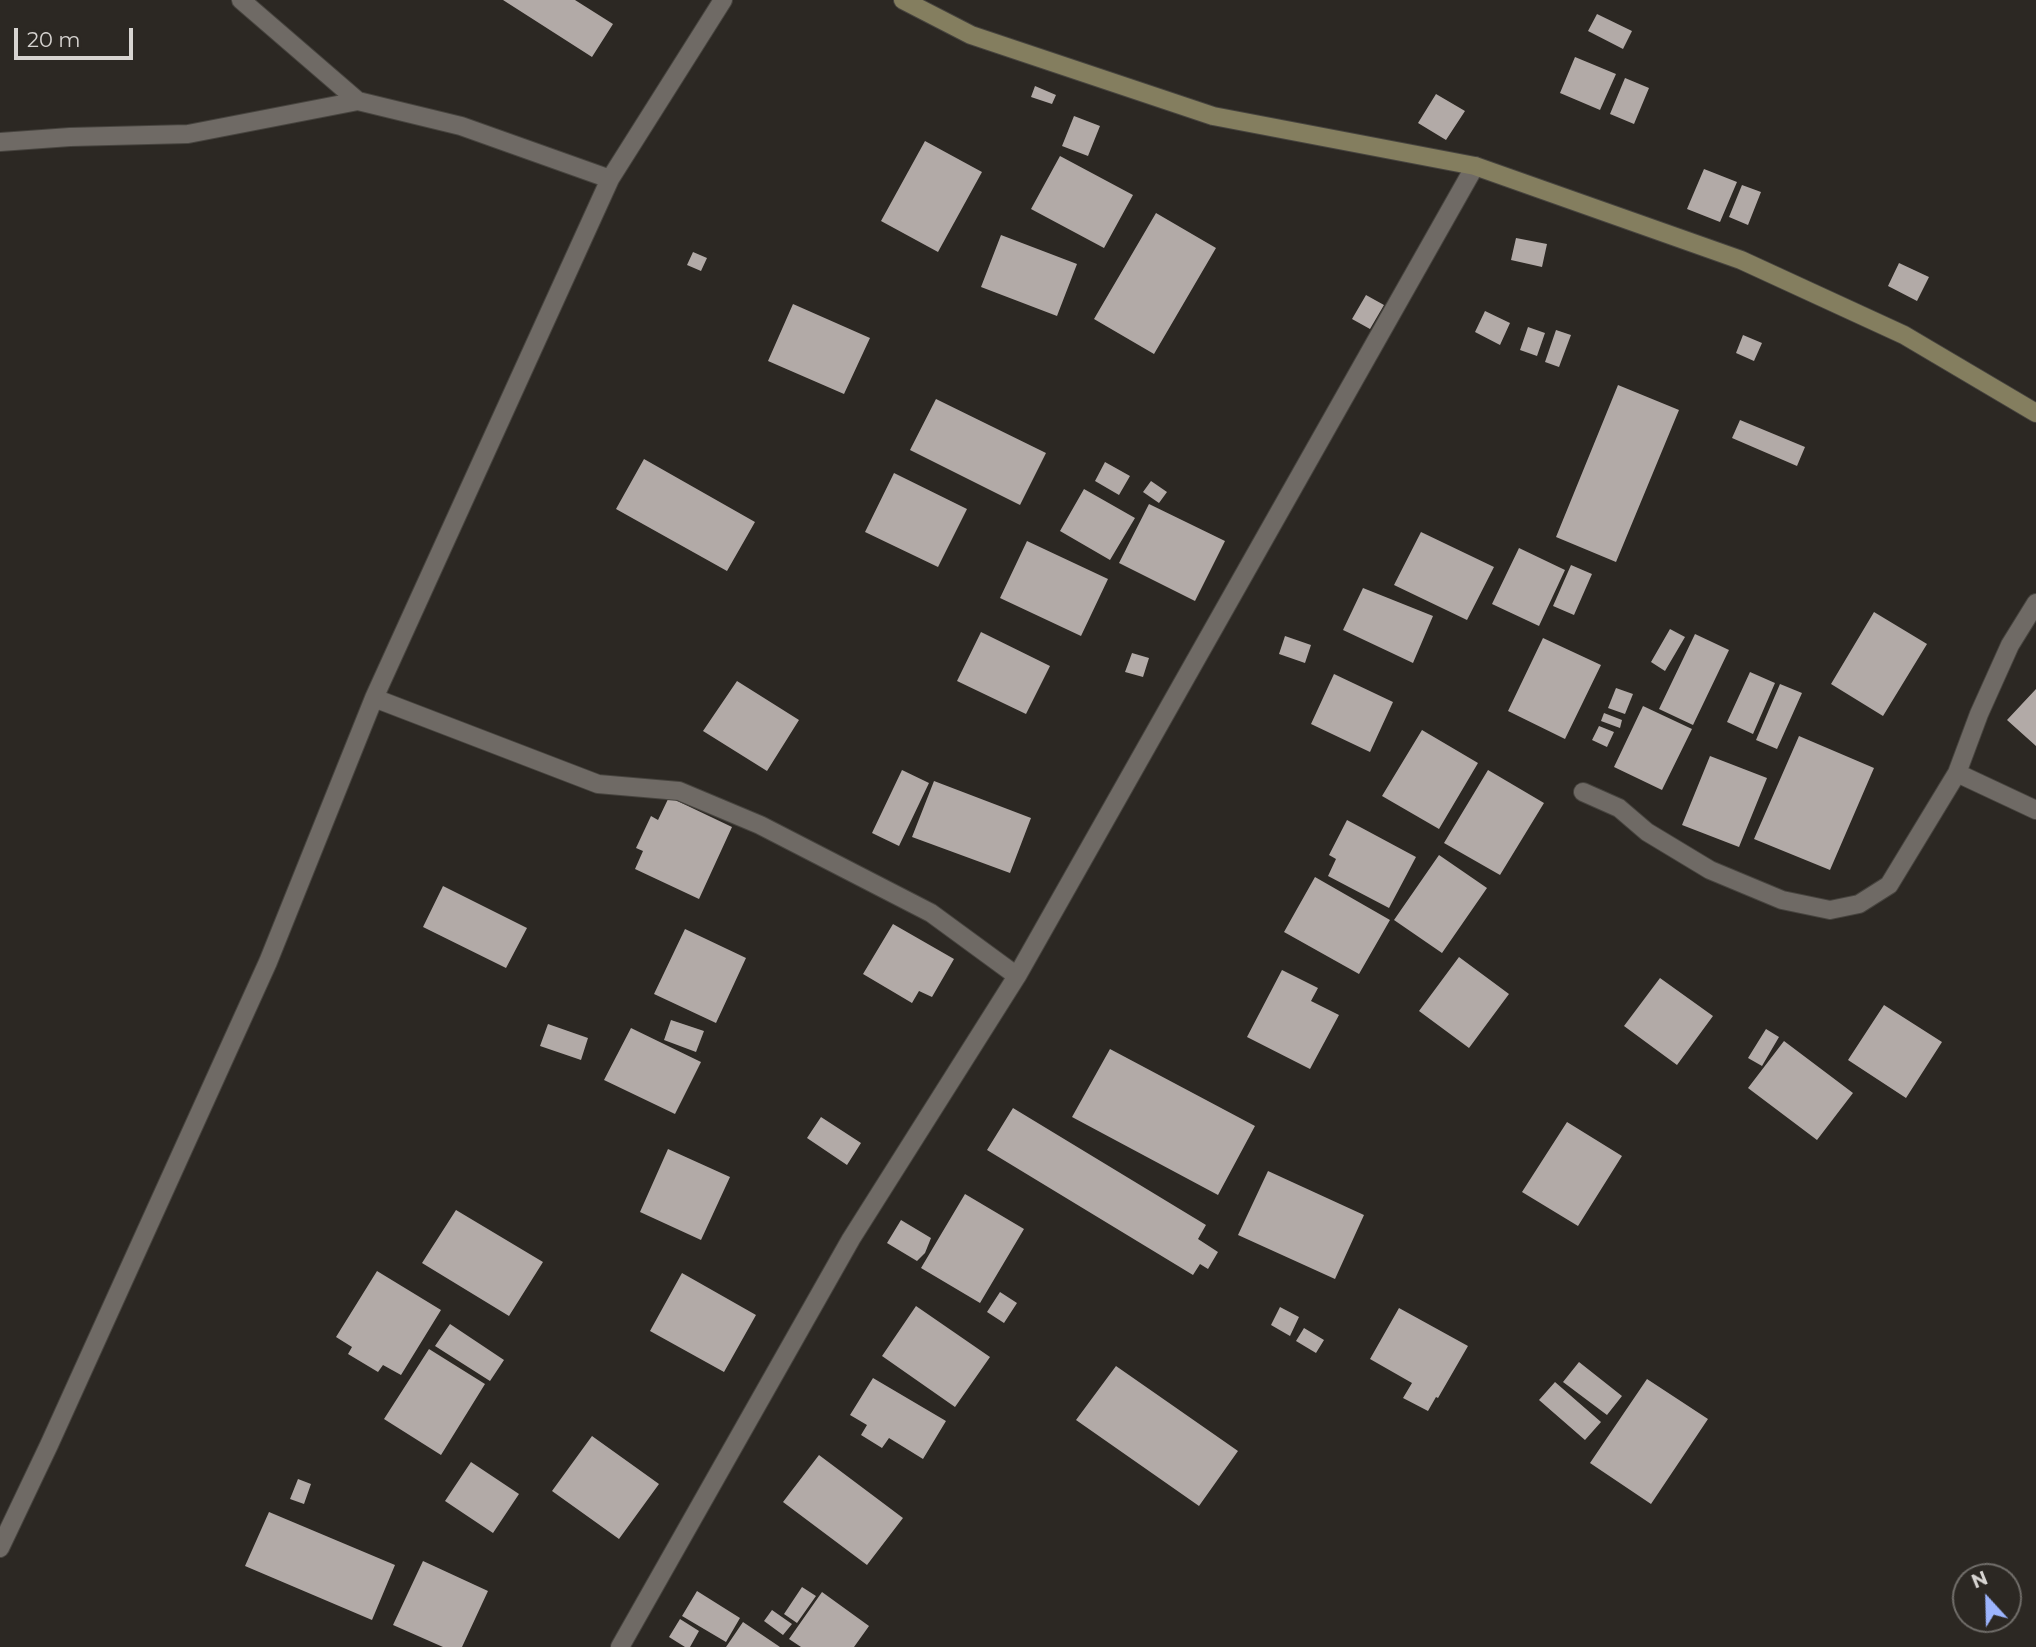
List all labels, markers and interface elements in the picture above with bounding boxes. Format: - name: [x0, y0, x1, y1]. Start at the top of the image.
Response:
- scale bar: [18, 14, 136, 58]
- text: 20 m: [27, 27, 81, 52]
- north arrow: [1952, 1563, 2022, 1633]
- text: N: [1968, 1566, 1991, 1593]

